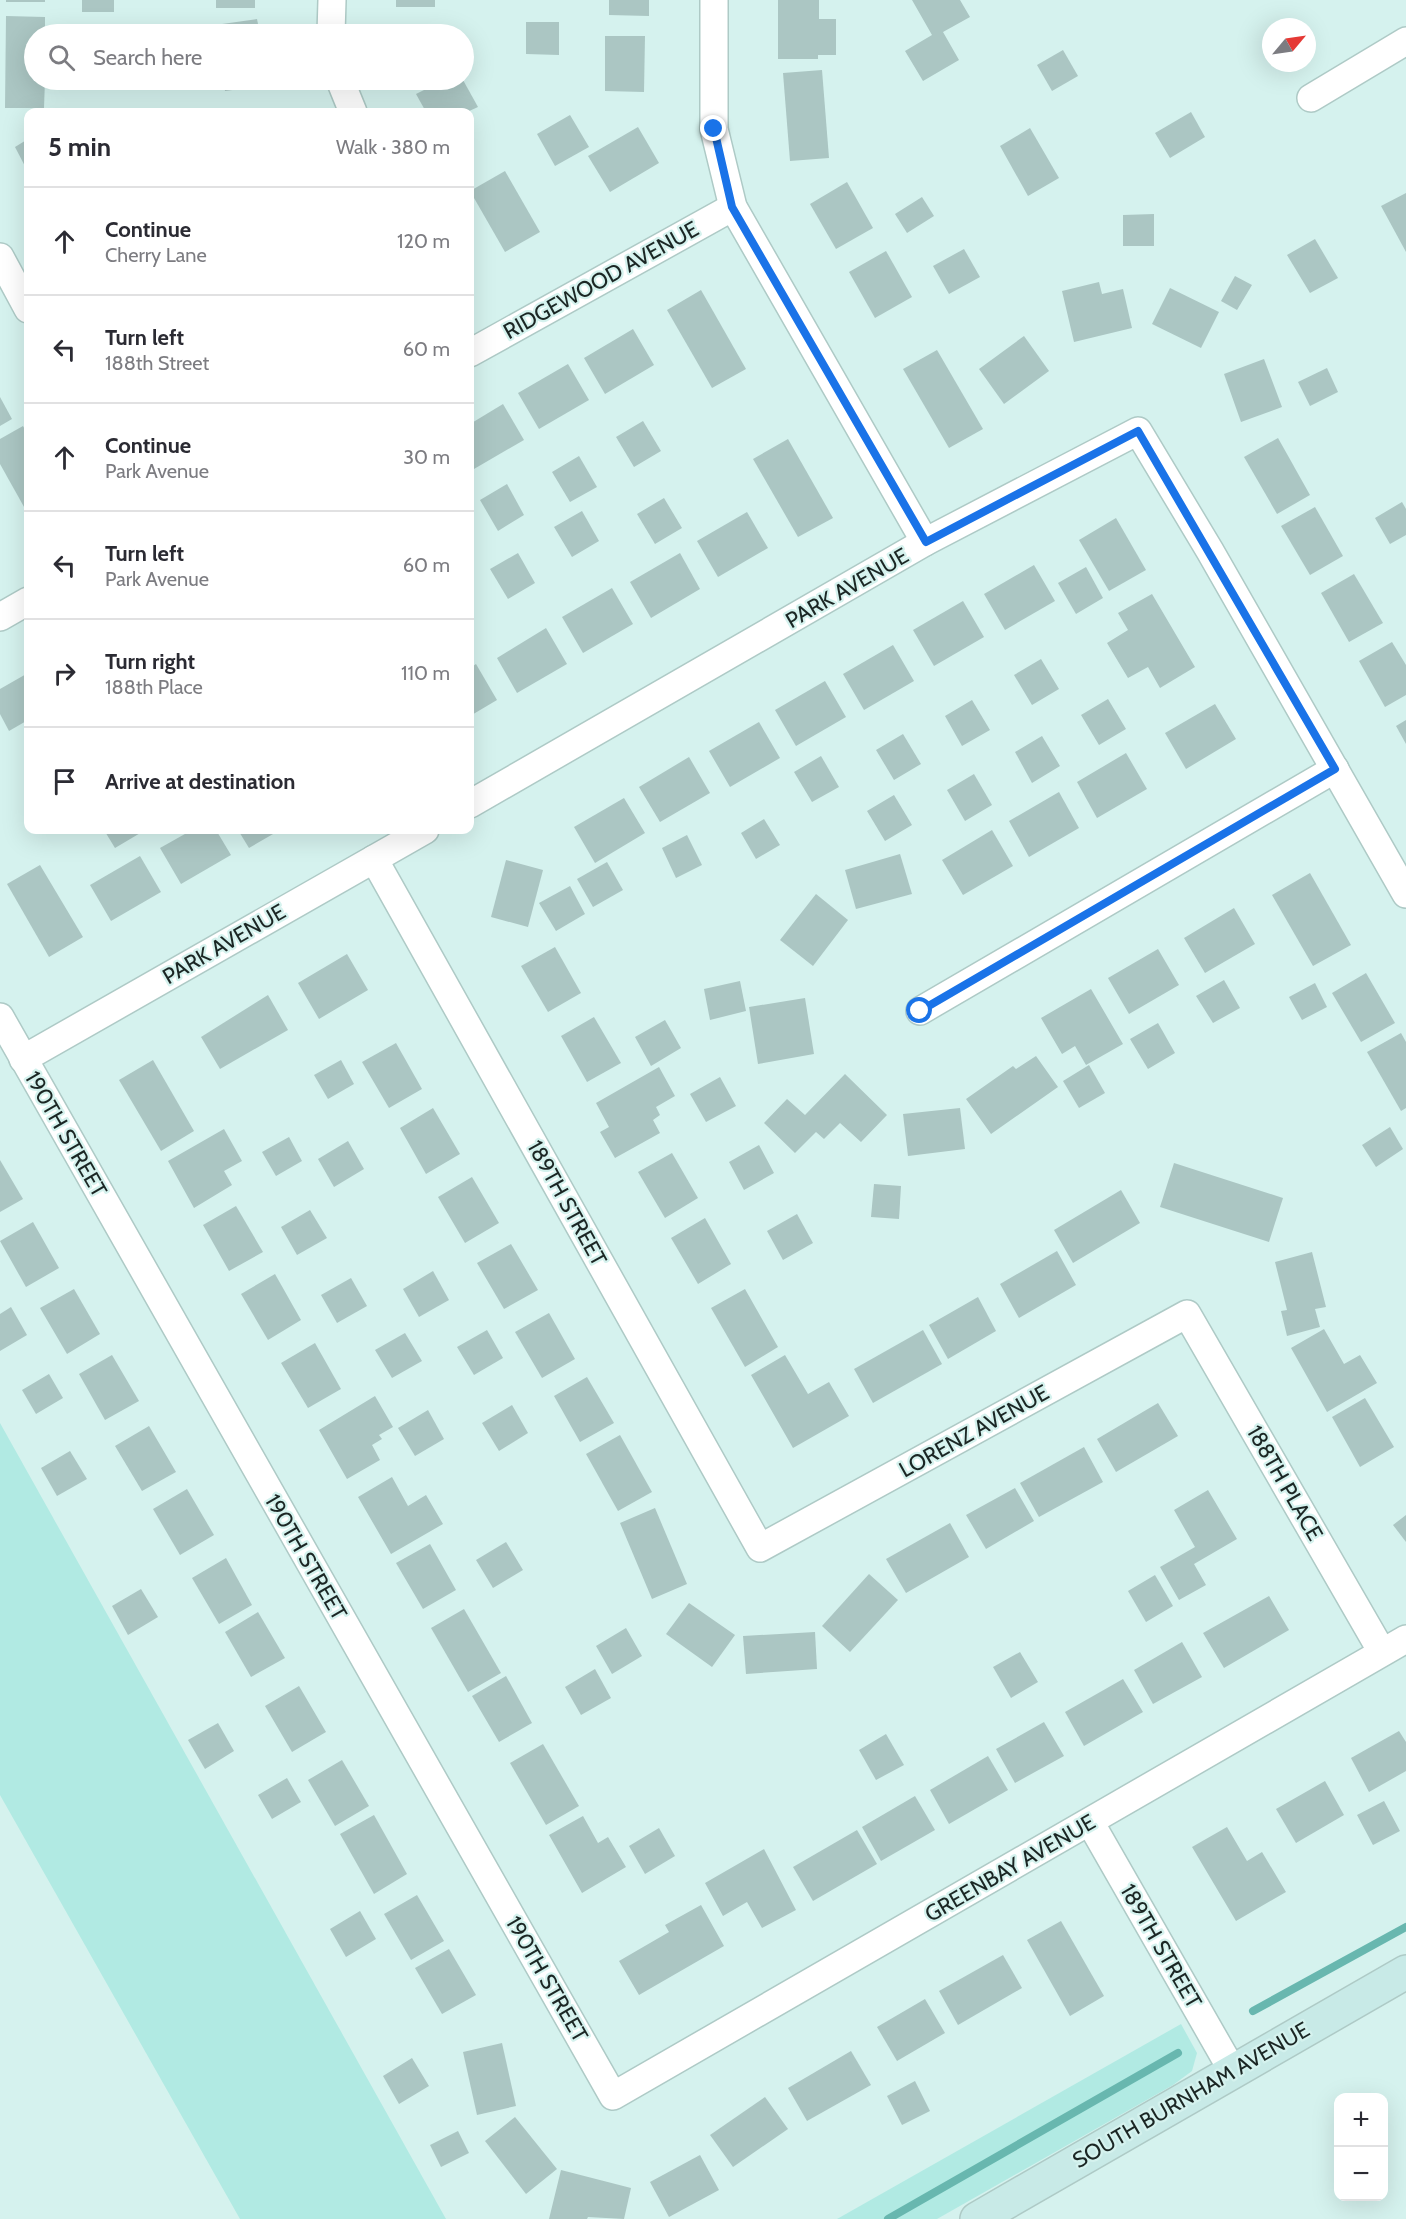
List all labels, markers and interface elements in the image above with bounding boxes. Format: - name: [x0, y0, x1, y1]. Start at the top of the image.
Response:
- north arrow: [1262, 18, 1316, 72]
- search box: [24, 24, 474, 90]
- icon: search: [45, 41, 78, 74]
- text: Search here: [93, 44, 202, 71]
- route end: [700, 115, 726, 141]
- text: 5 min: [48, 131, 111, 163]
- text: Walk · 380 m: [336, 135, 450, 159]
- street label: RIDGEWOOD AVENUE: [499, 215, 703, 345]
- text: Continue: [105, 216, 191, 243]
- icon: ahead: [48, 225, 81, 258]
- text: 120 m: [397, 229, 450, 253]
- text: Cherry Lane: [105, 243, 207, 267]
- text: Turn left: [105, 324, 184, 351]
- icon: left: [48, 333, 81, 366]
- text: 60 m: [403, 337, 450, 361]
- text: 188th Street: [105, 351, 209, 375]
- text: Continue: [105, 432, 191, 459]
- icon: ahead: [48, 441, 81, 474]
- text: 30 m: [403, 445, 450, 469]
- text: Park Avenue: [105, 459, 209, 483]
- text: Turn left: [105, 540, 184, 567]
- street label: PARK AVENUE: [781, 542, 913, 634]
- icon: left: [48, 549, 81, 582]
- text: 60 m: [403, 553, 450, 577]
- text: Park Avenue: [105, 567, 209, 591]
- text: Turn right: [105, 648, 195, 675]
- icon: right: [48, 657, 81, 690]
- text: 110 m: [401, 661, 450, 685]
- text: 188th Place: [105, 675, 203, 699]
- icon: arrive: [48, 765, 81, 798]
- text: Arrive at destination: [105, 768, 295, 795]
- street label: PARK AVENUE: [158, 898, 290, 990]
- route start: [906, 997, 932, 1023]
- street label: 190TH STREET: [19, 1066, 113, 1202]
- street label: 189TH STREET: [521, 1136, 613, 1271]
- street label: LORENZ AVENUE: [894, 1379, 1054, 1483]
- street label: 188TH PLACE: [1241, 1421, 1329, 1545]
- street label: 190TH STREET: [259, 1489, 353, 1625]
- street label: GREENBAY AVENUE: [920, 1808, 1100, 1928]
- street label: 189TH STREET: [1115, 1879, 1208, 2013]
- street label: 190TH STREET: [500, 1911, 594, 2047]
- street label: SOUTH BURNHAM AVENUE: [1068, 2016, 1314, 2174]
- map controls: [1334, 2093, 1388, 2201]
- button: +: [1334, 2093, 1388, 2147]
- button: −: [1334, 2147, 1388, 2201]

